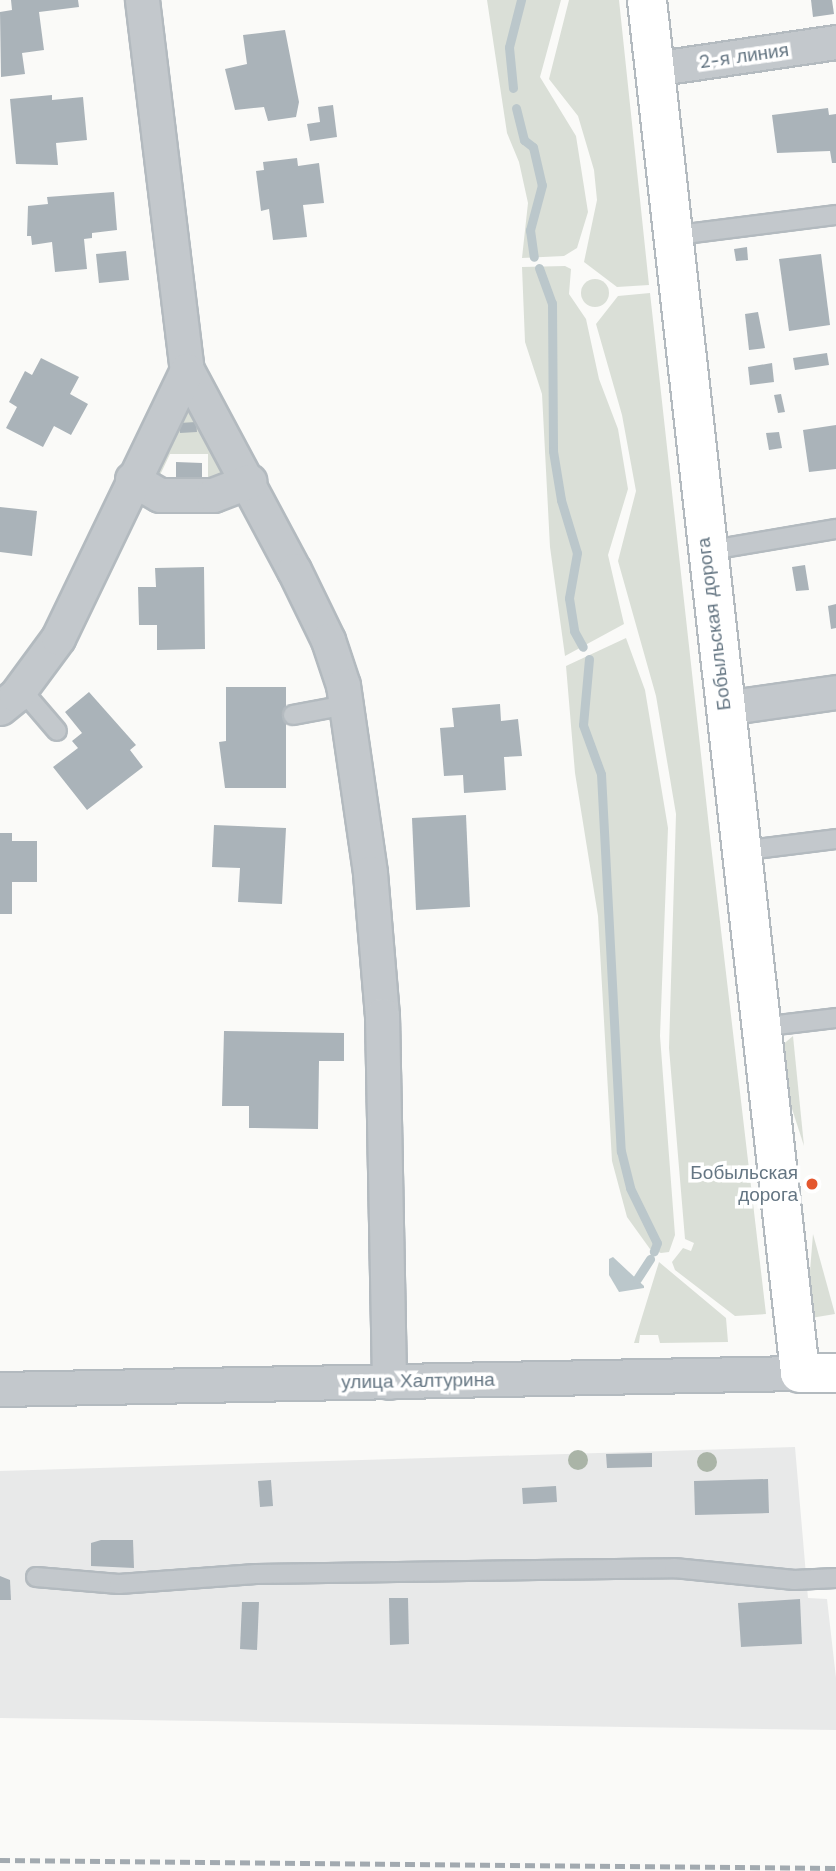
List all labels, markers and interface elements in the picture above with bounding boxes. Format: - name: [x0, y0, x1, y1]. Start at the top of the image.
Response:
- street label: 2-я линия: [698, 38, 790, 74]
- street label: Бобыльская дорога: [692, 536, 736, 712]
- place label: Бобыльская дорога: [690, 1162, 798, 1206]
- marker: Бобыльская дорога: [804, 1176, 820, 1192]
- street label: улица Халтурина: [341, 1368, 495, 1394]

